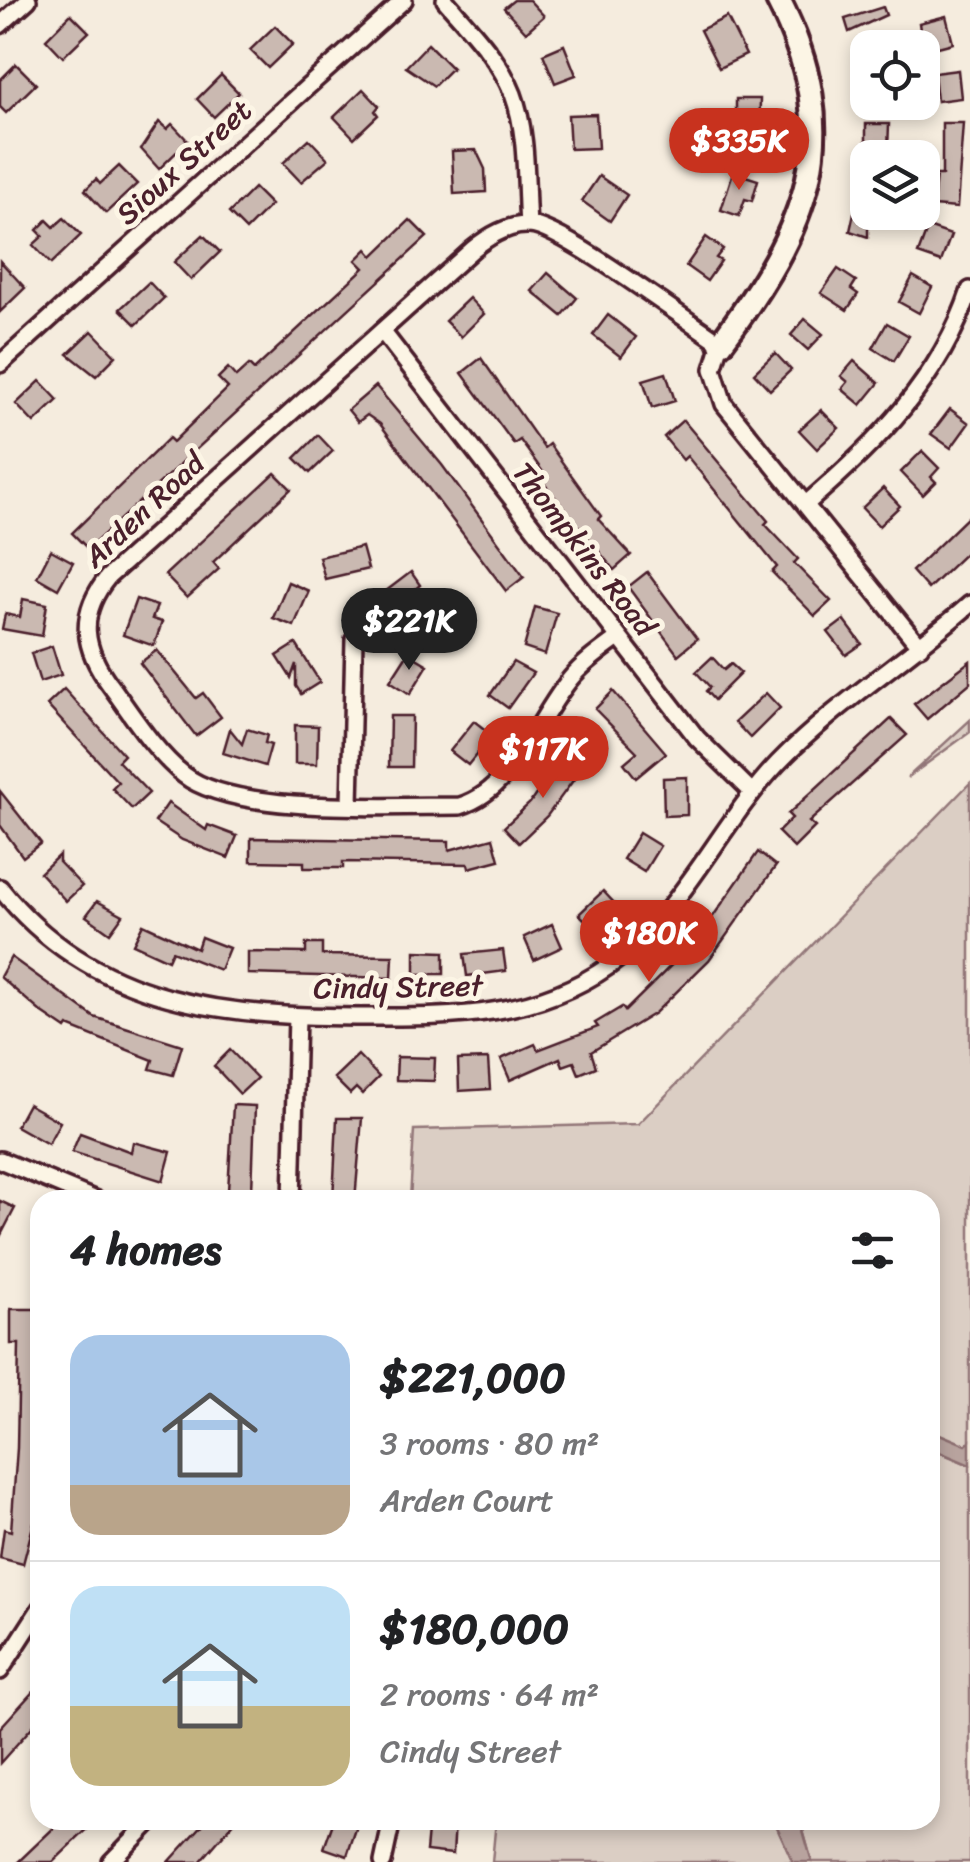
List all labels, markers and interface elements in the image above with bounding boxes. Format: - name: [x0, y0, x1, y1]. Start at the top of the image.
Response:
- map controls: [850, 30, 940, 230]
- button: locate: [850, 30, 940, 120]
- street label: Sioux Street: [103, 85, 265, 239]
- pin: $335K: [669, 108, 809, 193]
- text: $335K: [691, 112, 787, 169]
- button: layers: [850, 140, 940, 230]
- street label: Arden Road: [69, 437, 219, 582]
- street label: Thompkins Road: [498, 449, 672, 650]
- pin: $221K: [339, 588, 479, 673]
- text: $221K: [363, 592, 455, 649]
- pin: $117K: [473, 716, 613, 801]
- text: $117K: [500, 720, 586, 777]
- pin: $180K: [579, 900, 719, 985]
- text: $180K: [602, 904, 696, 961]
- street label: Cindy Street: [313, 958, 485, 1015]
- text: 4 homes: [70, 1213, 222, 1287]
- icon: filters: [845, 1223, 900, 1278]
- text: $221,000: [380, 1341, 566, 1415]
- icon: home: [150, 1375, 270, 1495]
- text: 3 rooms · 80 m²: [380, 1415, 599, 1472]
- text: Arden Court: [380, 1472, 554, 1529]
- text: $180,000: [380, 1592, 569, 1666]
- icon: home: [150, 1626, 270, 1746]
- text: 2 rooms · 64 m²: [380, 1666, 599, 1723]
- text: Cindy Street: [380, 1723, 561, 1780]

